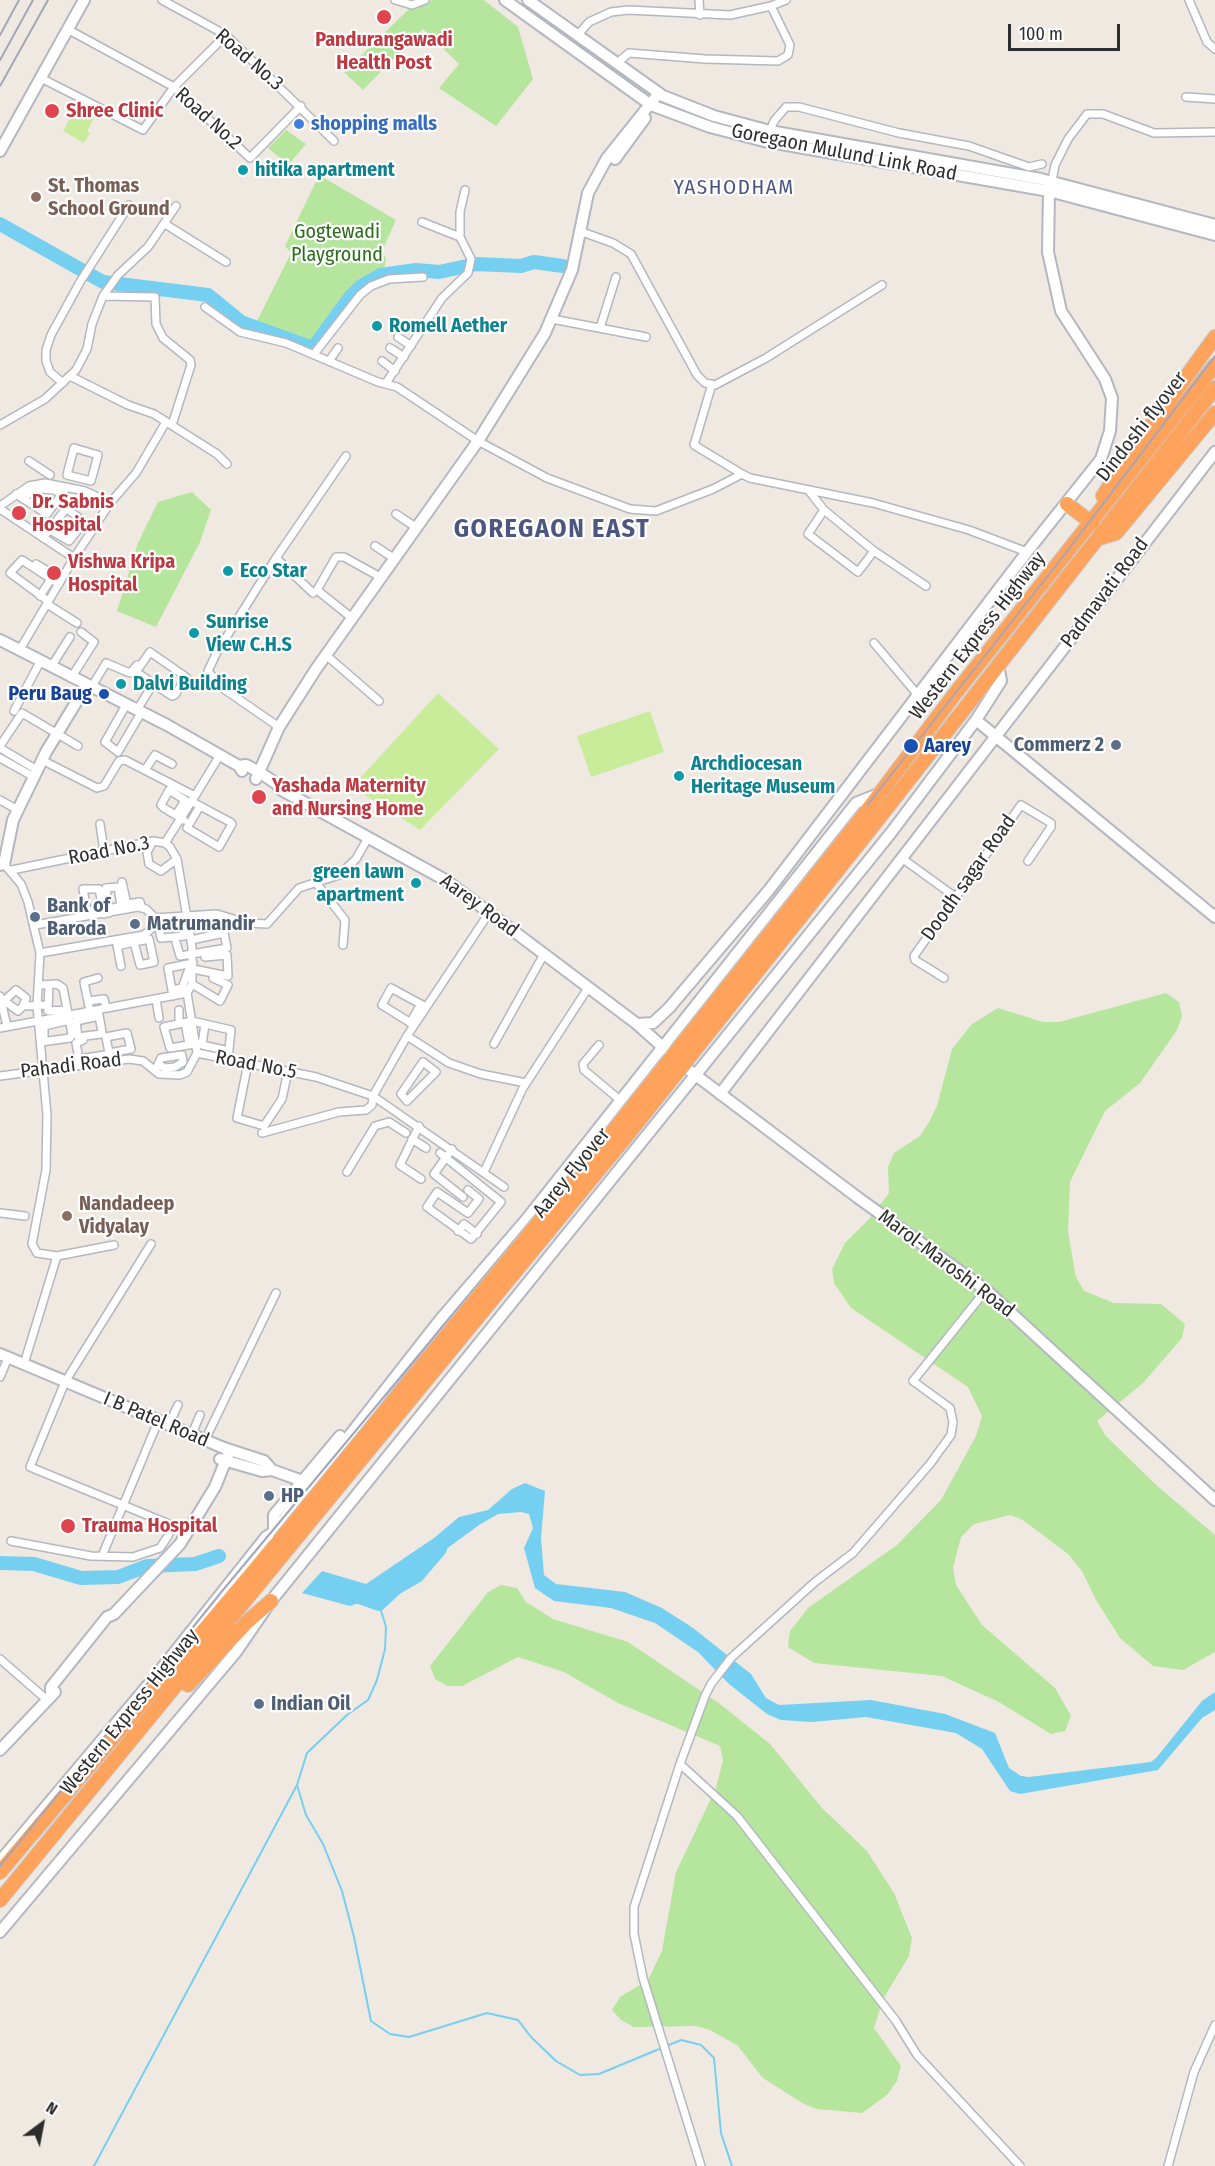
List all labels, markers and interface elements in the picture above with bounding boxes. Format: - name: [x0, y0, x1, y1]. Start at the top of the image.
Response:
- marker: Pandurangawadi Health Post: [375, 8, 393, 26]
- scale bar: [1011, 12, 1124, 50]
- text: 100 m: [1019, 23, 1063, 45]
- street label: Road No.3: [210, 24, 288, 96]
- place label: Pandurangawadi Health Post: [315, 28, 453, 75]
- street label: Road No.2: [170, 83, 246, 155]
- place label: Shree Clinic: [66, 99, 163, 123]
- marker: Shree Clinic: [43, 102, 61, 120]
- place label: shopping malls: [311, 112, 437, 136]
- marker: shopping malls: [292, 117, 306, 131]
- street label: Goregaon Mulund Link Road: [729, 119, 959, 187]
- place label: hitika apartment: [255, 158, 395, 182]
- marker: hitika apartment: [236, 163, 250, 177]
- place label: St. Thomas School Ground: [48, 174, 170, 221]
- district label: YASHODHAM: [673, 175, 795, 201]
- marker: St. Thomas School Ground: [29, 190, 43, 204]
- park label: Gogtewadi Playground: [291, 220, 383, 267]
- place label: Romell Aether: [389, 314, 507, 338]
- marker: Romell Aether: [370, 319, 384, 333]
- street label: Dindoshi flyover: [1092, 367, 1192, 487]
- place label: Dr. Sabnis Hospital: [32, 490, 114, 537]
- marker: Dr. Sabnis Hospital: [10, 504, 28, 522]
- district label: GOREGAON EAST: [454, 514, 650, 546]
- street label: Padmavati Road: [1056, 533, 1154, 653]
- street label: Western Express Highway: [905, 547, 1051, 725]
- place label: Vishwa Kripa Hospital: [68, 550, 175, 597]
- place label: Eco Star: [240, 559, 307, 583]
- marker: Vishwa Kripa Hospital: [45, 564, 63, 582]
- marker: Eco Star: [221, 564, 235, 578]
- place label: Sunrise View C.H.S: [206, 610, 292, 657]
- marker: Sunrise View C.H.S: [187, 626, 201, 640]
- place label: Dalvi Building: [133, 672, 247, 696]
- marker: Dalvi Building: [114, 677, 128, 691]
- place label: Peru Baug: [8, 682, 92, 706]
- marker: Peru Baug: [97, 687, 111, 701]
- place label: Commerz 2: [1014, 733, 1104, 757]
- place label: Aarey: [924, 734, 971, 758]
- marker: Aarey: [902, 737, 920, 755]
- marker: Commerz 2: [1109, 738, 1123, 752]
- place label: Archdiocesan Heritage Museum: [691, 752, 835, 799]
- marker: Archdiocesan Heritage Museum: [672, 769, 686, 783]
- place label: Yashada Maternity and Nursing Home: [272, 774, 426, 821]
- marker: Yashada Maternity and Nursing Home: [250, 788, 268, 806]
- street label: Doodh sagar Road: [917, 810, 1021, 946]
- street label: Road No.3: [66, 831, 152, 871]
- place label: green lawn apartment: [313, 860, 404, 907]
- street label: Aarey Road: [435, 869, 523, 943]
- marker: green lawn apartment: [409, 876, 423, 890]
- place label: Bank of Baroda: [47, 894, 110, 941]
- marker: Bank of Baroda: [28, 910, 42, 924]
- place label: Matrumandir: [147, 912, 255, 936]
- marker: Matrumandir: [128, 917, 142, 931]
- street label: Road No.5: [213, 1045, 299, 1085]
- street label: Pahadi Road: [19, 1048, 123, 1084]
- street label: Aarey Flyover: [528, 1123, 616, 1223]
- place label: Nandadeep Vidyalay: [79, 1192, 174, 1239]
- street label: Marol-Maroshi Road: [873, 1205, 1019, 1323]
- marker: Nandadeep Vidyalay: [60, 1209, 74, 1223]
- street label: I B Patel Road: [100, 1387, 212, 1453]
- place label: HP: [281, 1484, 304, 1508]
- marker: HP: [262, 1489, 276, 1503]
- place label: Trauma Hospital: [82, 1514, 217, 1538]
- marker: Trauma Hospital: [59, 1517, 77, 1535]
- street label: Western Express Highway: [56, 1624, 204, 1800]
- place label: Indian Oil: [271, 1692, 351, 1716]
- marker: Indian Oil: [252, 1697, 266, 1711]
- north arrow: [12, 2094, 72, 2154]
- text: N: [43, 2098, 61, 2119]

